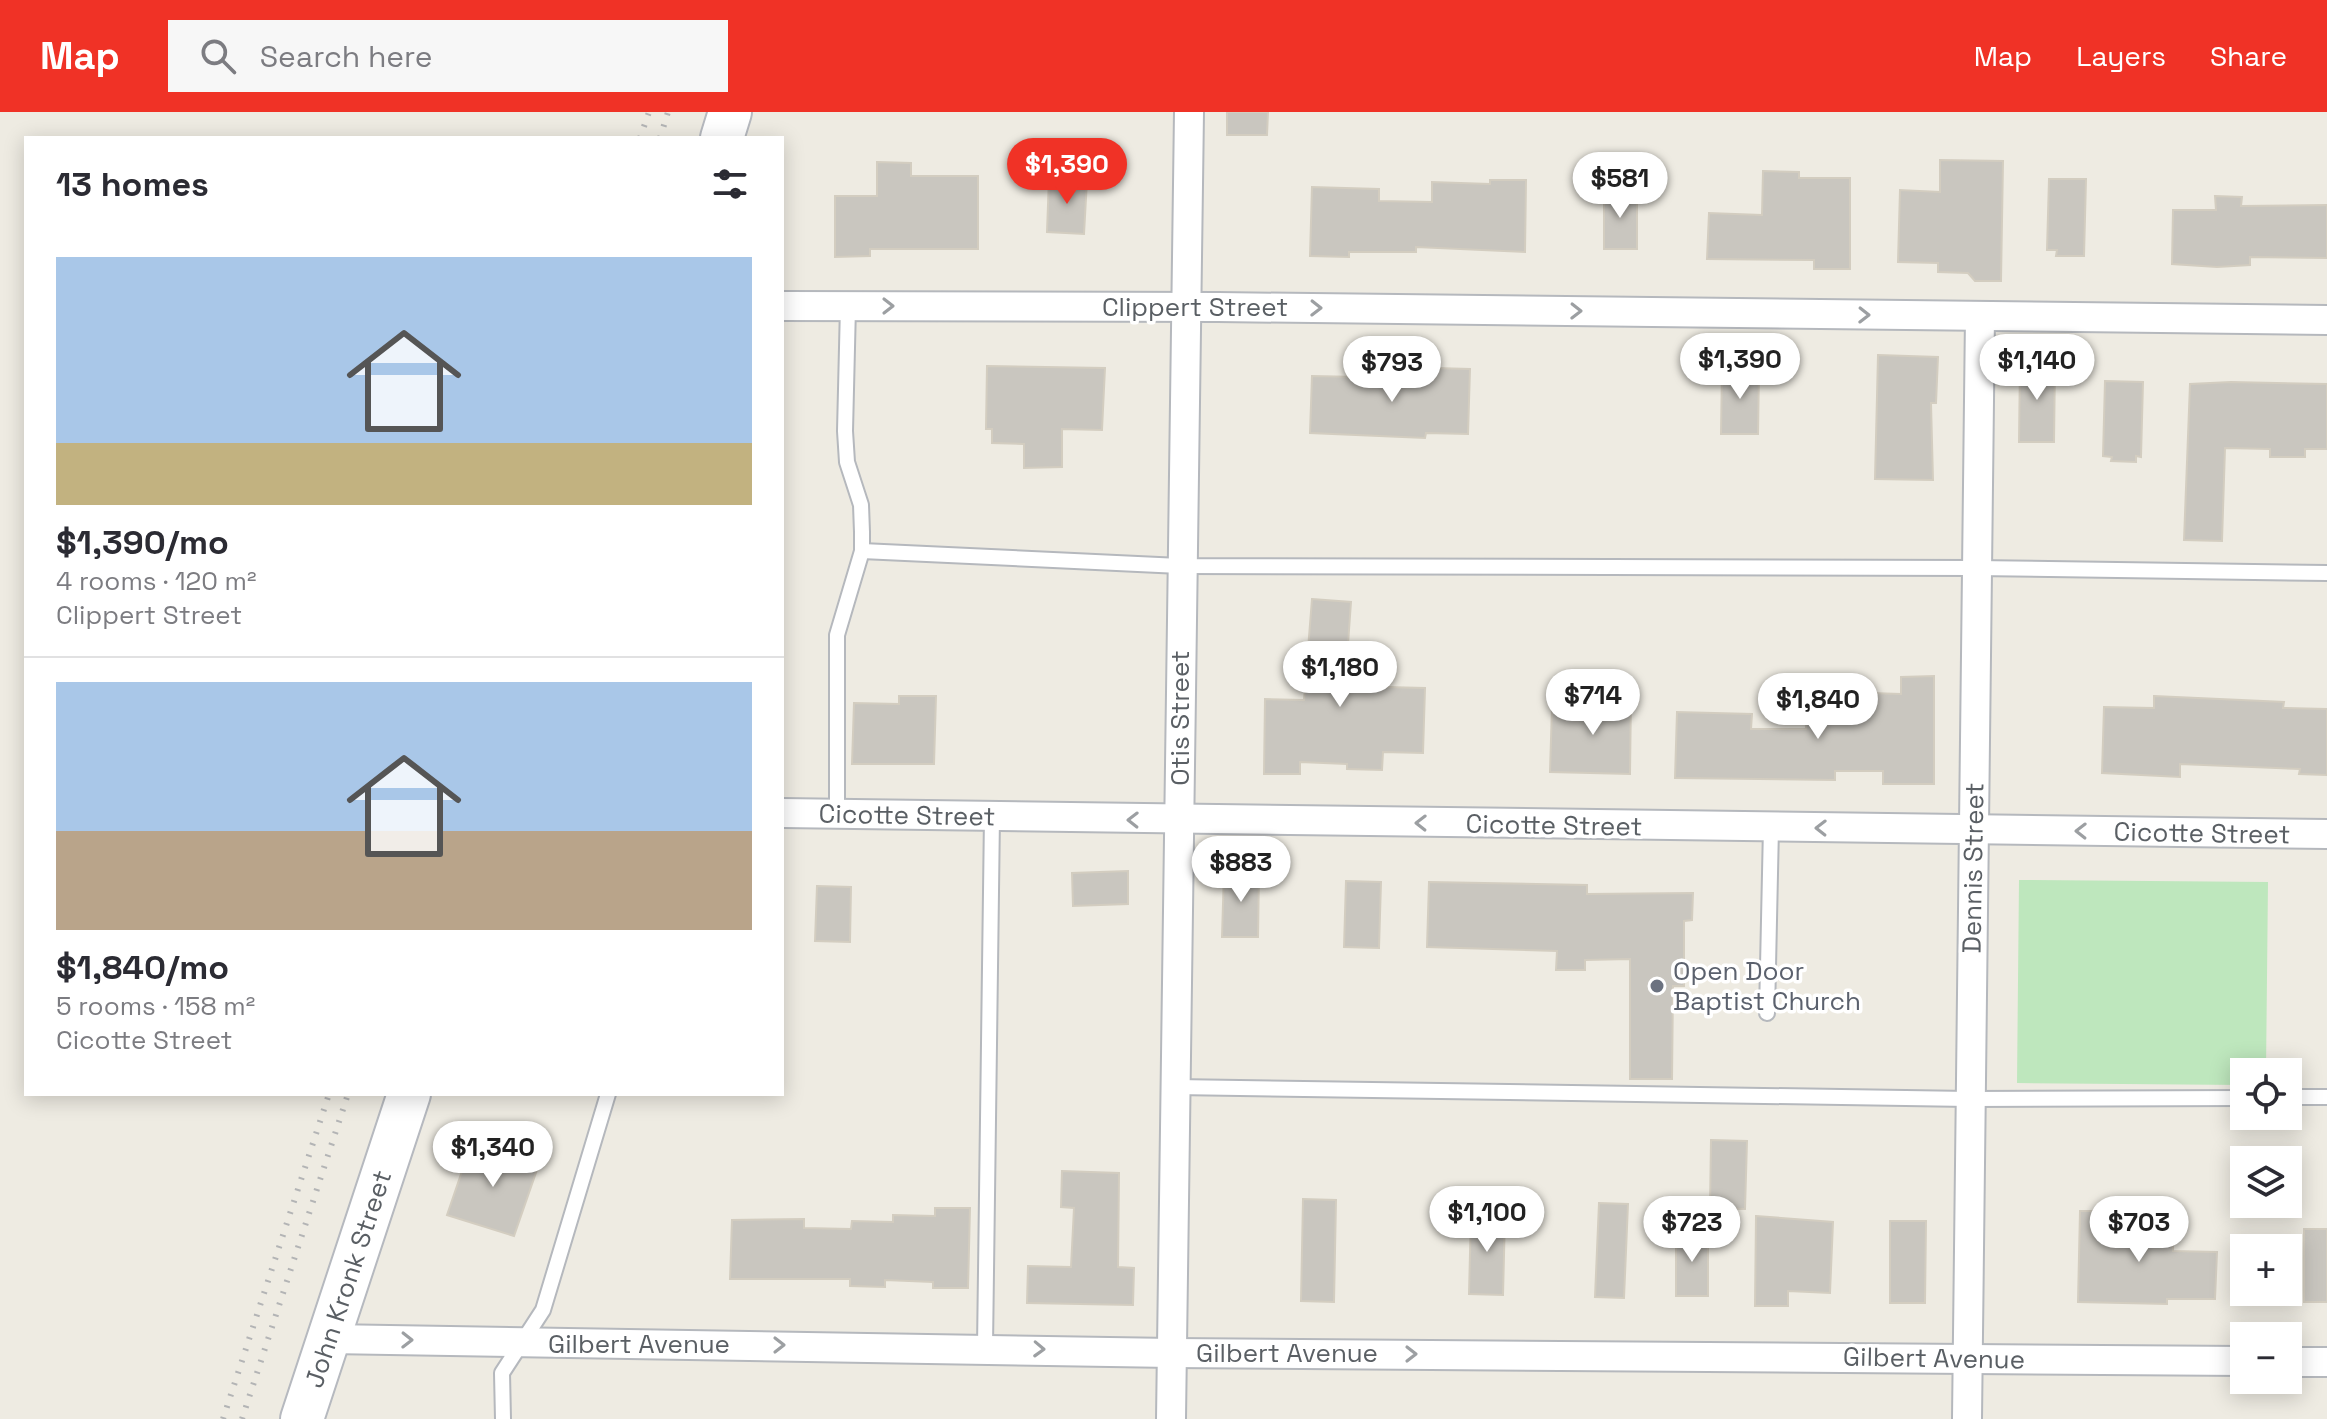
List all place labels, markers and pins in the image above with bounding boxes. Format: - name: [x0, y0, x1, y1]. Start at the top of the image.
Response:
- pin: $1,390: [1002, 138, 1132, 206]
- pin: $581: [1573, 152, 1667, 220]
- pin: $1,390: [1675, 333, 1805, 401]
- pin: $1,140: [1972, 334, 2102, 402]
- pin: $793: [1345, 336, 1439, 404]
- pin: $1,180: [1275, 641, 1405, 709]
- pin: $714: [1546, 669, 1640, 737]
- pin: $1,840: [1753, 673, 1883, 741]
- pin: $883: [1194, 836, 1288, 904]
- place label: Open Door Baptist Church: [1673, 954, 1861, 1018]
- marker: Open Door Baptist Church: [1648, 977, 1666, 995]
- pin: $1,340: [428, 1121, 558, 1189]
- pin: $1,100: [1422, 1186, 1552, 1254]
- pin: $723: [1645, 1196, 1739, 1264]
- pin: $703: [2092, 1196, 2186, 1264]

